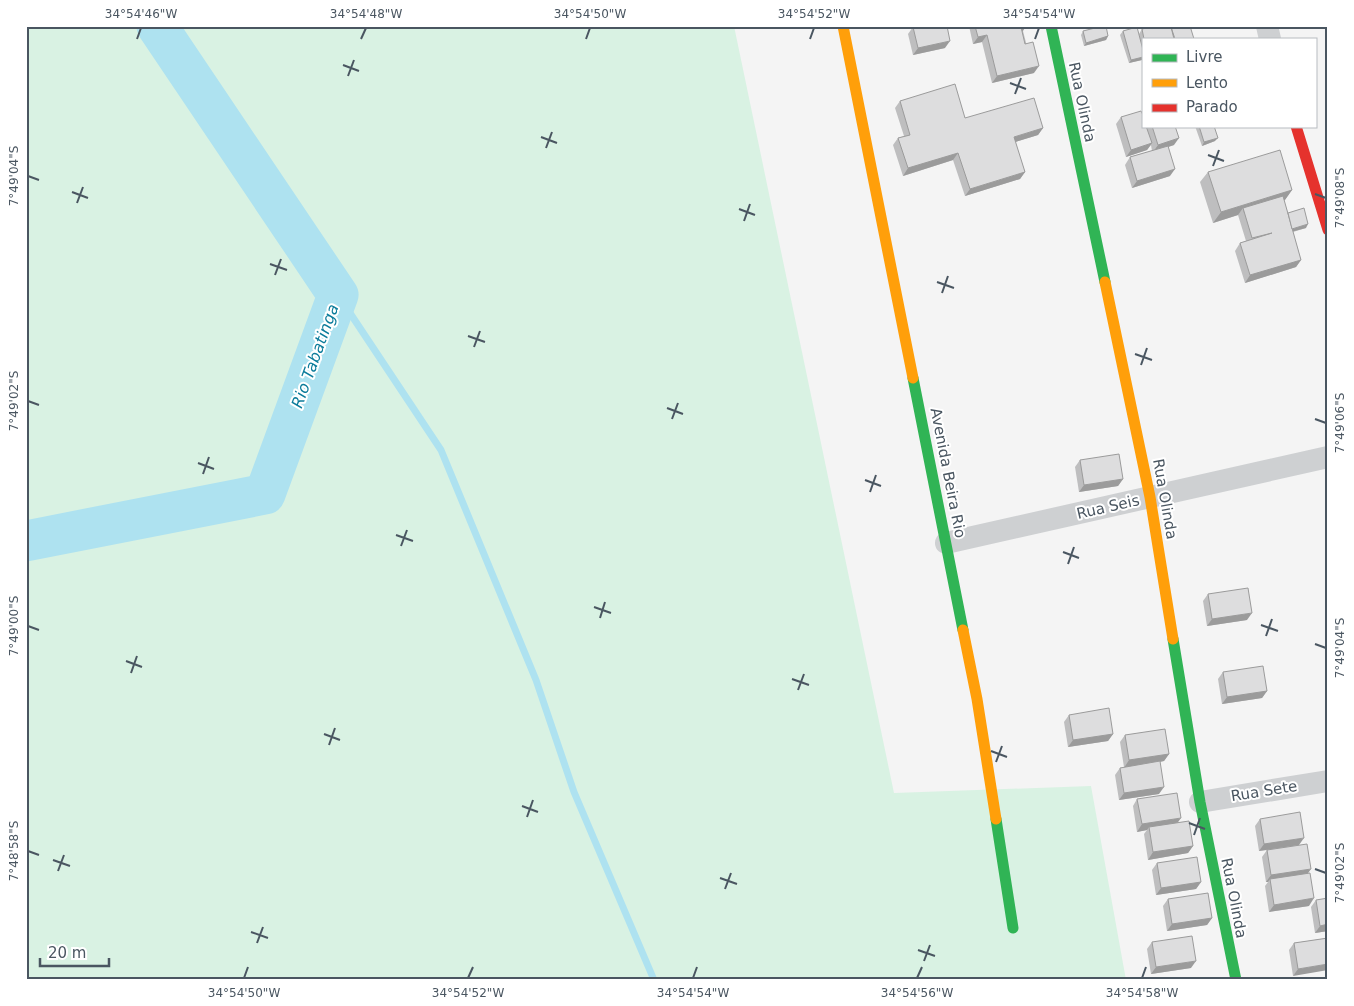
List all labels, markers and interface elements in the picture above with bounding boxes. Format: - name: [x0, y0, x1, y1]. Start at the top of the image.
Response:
- text: 34°54'46"W: [105, 7, 177, 21]
- text: 34°54'48"W: [330, 7, 402, 21]
- text: 34°54'50"W: [554, 7, 626, 21]
- text: 34°54'52"W: [778, 7, 850, 21]
- text: 34°54'54"W: [1003, 7, 1075, 21]
- legend: [1142, 38, 1316, 128]
- text: Livre: [1186, 48, 1222, 66]
- street label: Rua Olinda: [1065, 60, 1099, 144]
- text: Lento: [1186, 74, 1228, 92]
- text: Parado: [1186, 98, 1238, 116]
- text: 7°49'04"S: [7, 146, 21, 206]
- text: 7°49'08"S: [1333, 168, 1347, 228]
- water label: Rio Tabatinga: [287, 301, 343, 411]
- text: 7°49'02"S: [7, 371, 21, 431]
- text: 7°49'06"S: [1333, 393, 1347, 453]
- street label: Avenida Beira Rio: [927, 406, 969, 540]
- street label: Rua Olinda: [1149, 457, 1181, 541]
- street label: Rua Seis: [1075, 491, 1141, 523]
- text: 7°49'00"S: [7, 596, 21, 656]
- text: 7°49'04"S: [1333, 618, 1347, 678]
- street label: Rua Sete: [1229, 777, 1299, 805]
- text: 7°48'58"S: [7, 821, 21, 881]
- text: 7°49'02"S: [1333, 843, 1347, 903]
- street label: Rua Olinda: [1217, 856, 1251, 940]
- scale bar: [40, 936, 109, 968]
- text: 20 m: [48, 944, 86, 962]
- text: 34°54'50"W: [208, 986, 280, 1000]
- text: 34°54'52"W: [432, 986, 504, 1000]
- text: 34°54'54"W: [657, 986, 729, 1000]
- text: 34°54'56"W: [881, 986, 953, 1000]
- text: 34°54'58"W: [1106, 986, 1178, 1000]

